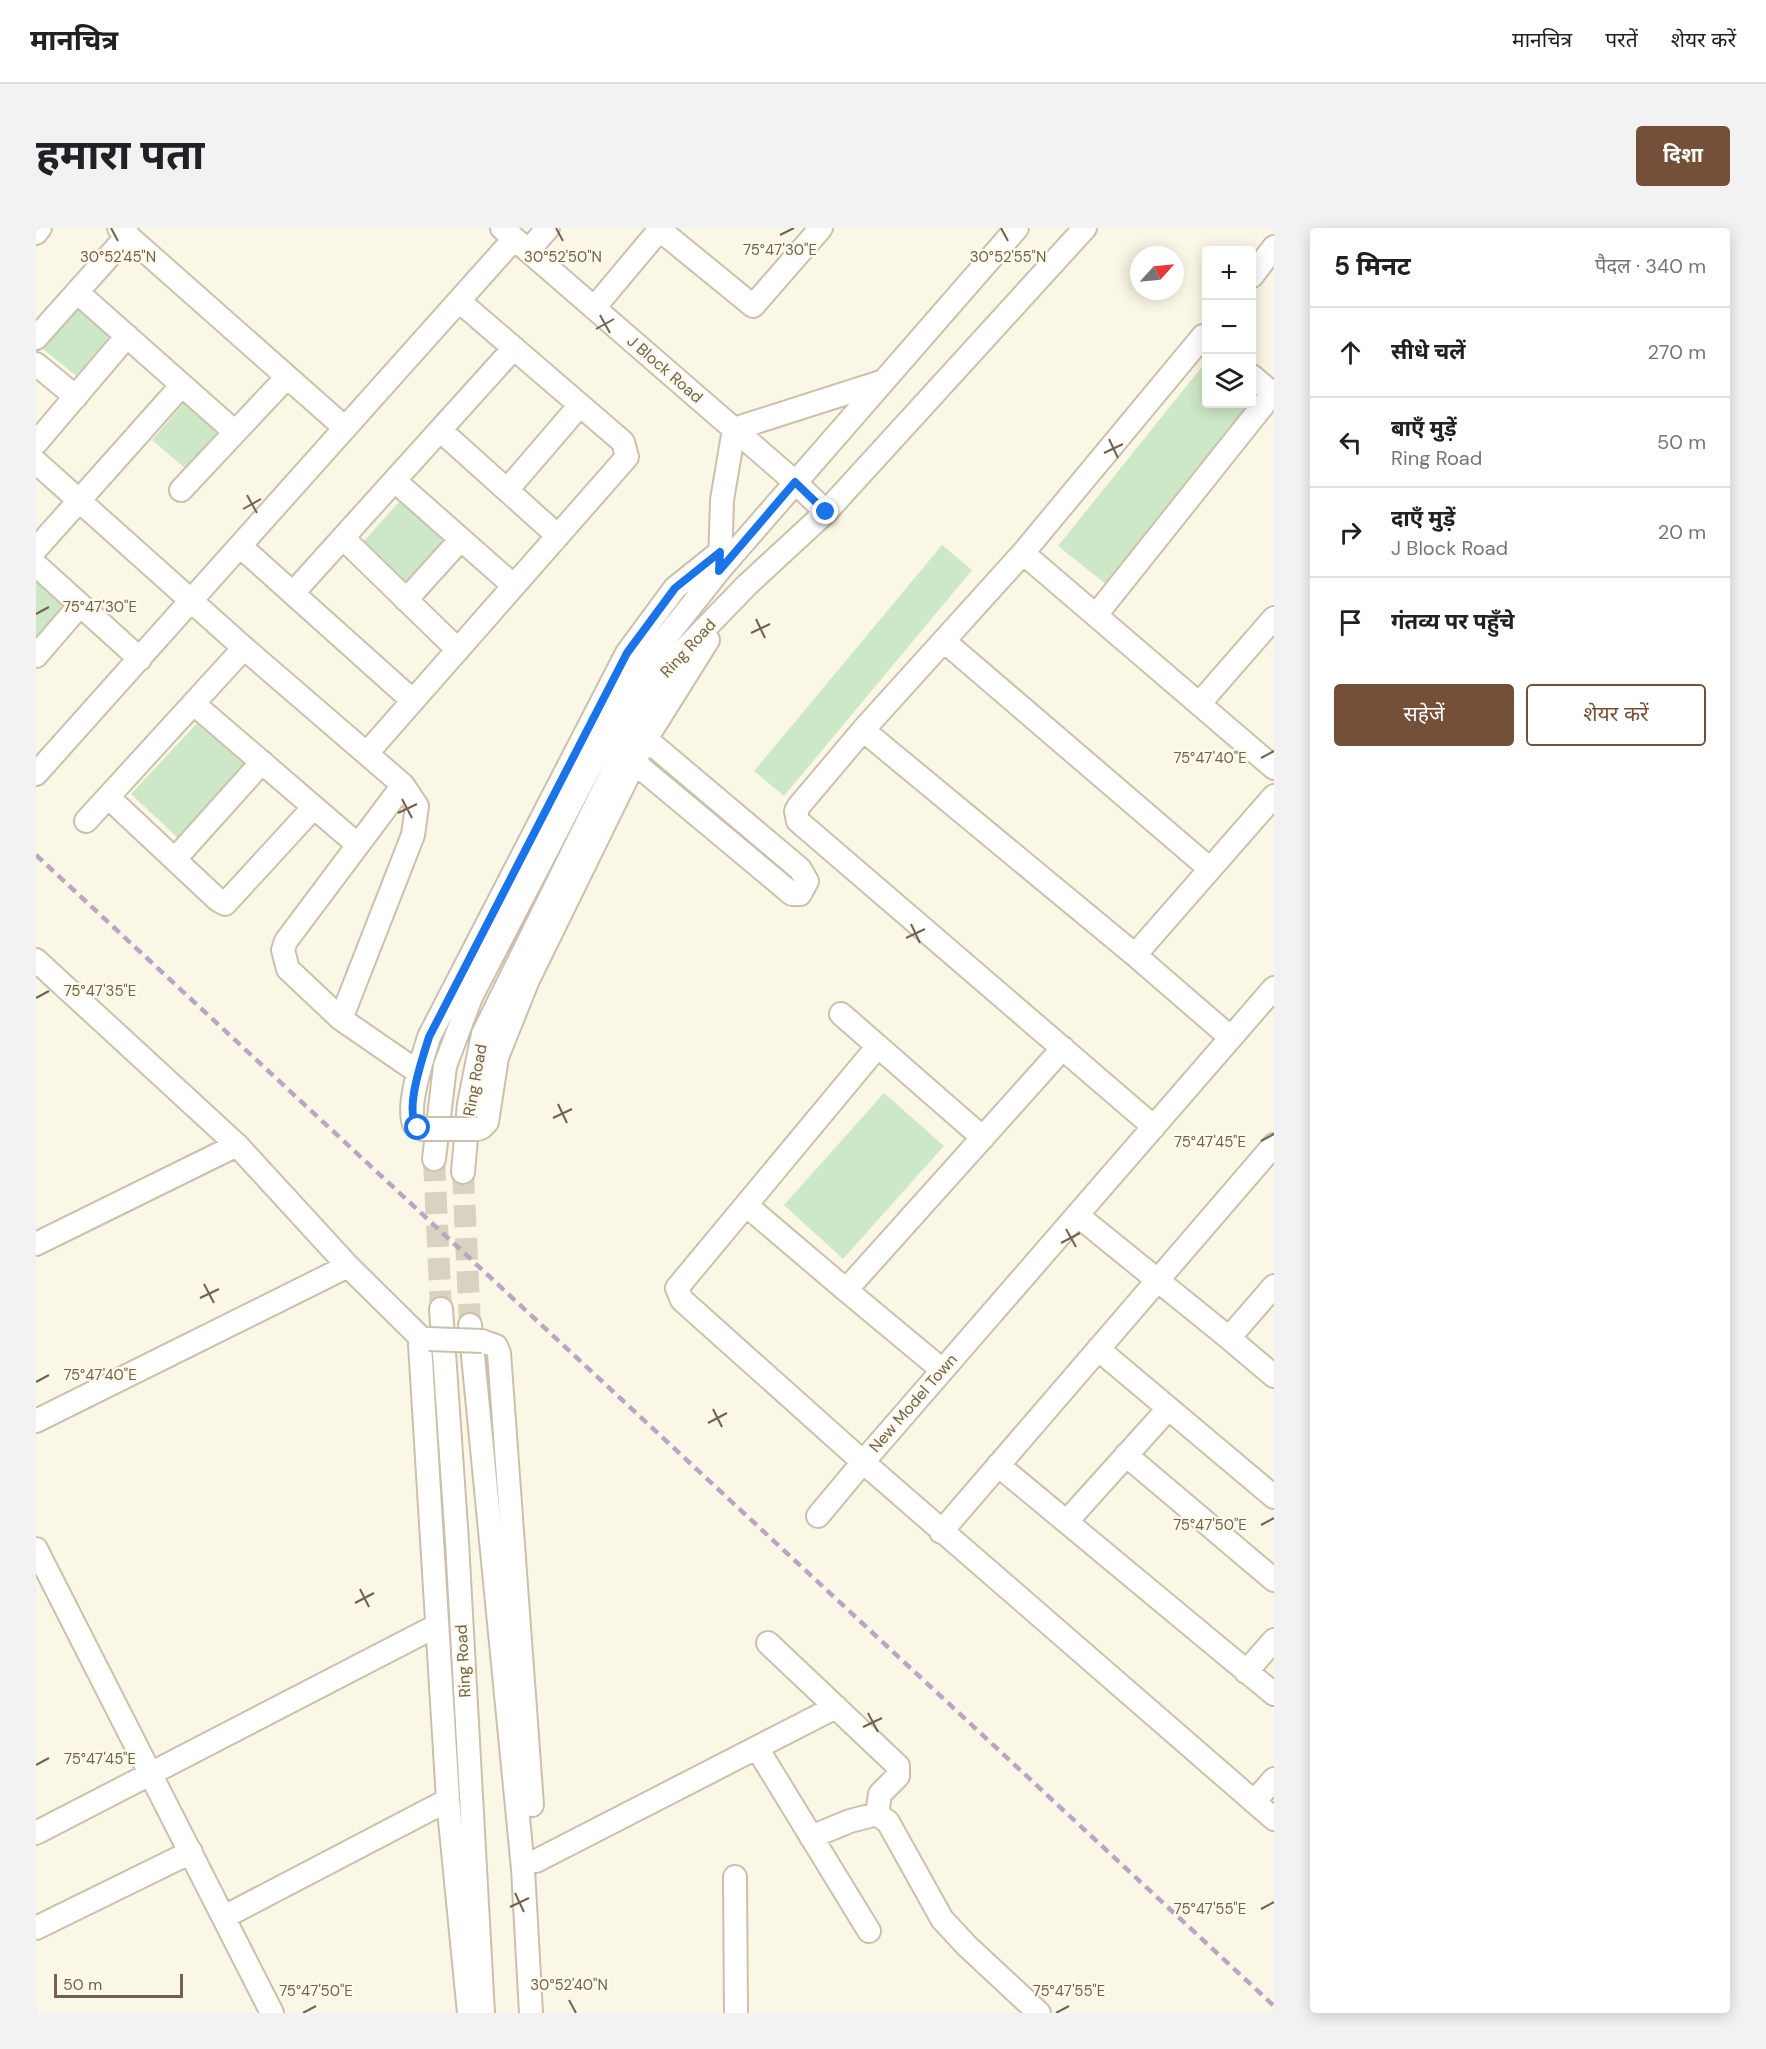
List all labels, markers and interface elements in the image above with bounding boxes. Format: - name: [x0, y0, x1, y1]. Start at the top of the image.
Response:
- text: मानचित्र: [30, 22, 118, 59]
- text: मानचित्र: [1512, 26, 1572, 54]
- text: परतें: [1605, 26, 1638, 54]
- text: शेयर करें: [1671, 26, 1736, 54]
- button: दिशा: [1636, 126, 1730, 186]
- text: हमारा पता: [36, 127, 204, 182]
- text: 75°47'30"E: [743, 240, 817, 260]
- north arrow: [1130, 246, 1184, 300]
- map controls: [1202, 246, 1256, 408]
- button: +: [1202, 246, 1256, 300]
- text: 30°52'45"N: [80, 247, 156, 267]
- text: 30°52'50"N: [524, 247, 602, 267]
- text: 30°52'55"N: [970, 247, 1046, 267]
- text: 5 मिनट: [1334, 249, 1411, 283]
- text: पैदल · 340 m: [1595, 253, 1706, 279]
- button: −: [1202, 300, 1256, 354]
- street label: J Block Road: [623, 330, 707, 408]
- icon: ahead: [1334, 336, 1367, 369]
- text: सीधे चलें: [1391, 337, 1466, 366]
- text: 270 m: [1648, 339, 1706, 365]
- button: layers: [1202, 354, 1256, 408]
- text: बाएँ मुड़ें: [1391, 414, 1457, 443]
- icon: left: [1334, 426, 1367, 459]
- text: 50 m: [1657, 429, 1706, 455]
- text: Ring Road: [1391, 445, 1482, 471]
- route end: [812, 498, 838, 524]
- text: दाएँ मुड़ें: [1391, 504, 1455, 533]
- icon: right: [1334, 516, 1367, 549]
- text: 20 m: [1658, 519, 1706, 545]
- text: J Block Road: [1391, 535, 1508, 561]
- text: 75°47'30"E: [63, 597, 137, 617]
- icon: arrive: [1334, 606, 1367, 639]
- text: गंतव्य पर पहुँचे: [1391, 607, 1514, 636]
- street label: Ring Road: [655, 614, 721, 682]
- button: सहेजें: [1334, 684, 1514, 746]
- button: शेयर करें: [1526, 684, 1706, 746]
- text: 75°47'40"E: [1173, 748, 1247, 768]
- text: 75°47'35"E: [64, 981, 136, 1001]
- street label: Ring Road: [458, 1042, 492, 1118]
- route start: [404, 1114, 430, 1140]
- text: 75°47'45"E: [1174, 1132, 1246, 1152]
- street label: New Model Town: [864, 1349, 962, 1457]
- text: 75°47'40"E: [63, 1365, 137, 1385]
- text: 75°47'50"E: [1173, 1515, 1247, 1535]
- street label: Ring Road: [451, 1624, 475, 1698]
- text: 75°47'45"E: [64, 1749, 136, 1769]
- text: 75°47'55"E: [1174, 1899, 1246, 1919]
- scale bar: [54, 1971, 183, 1998]
- text: 50 m: [63, 1974, 102, 1995]
- text: 30°52'40"N: [530, 1975, 608, 1995]
- text: 75°47'50"E: [279, 1981, 353, 2001]
- text: 75°47'55"E: [1033, 1981, 1105, 2001]

